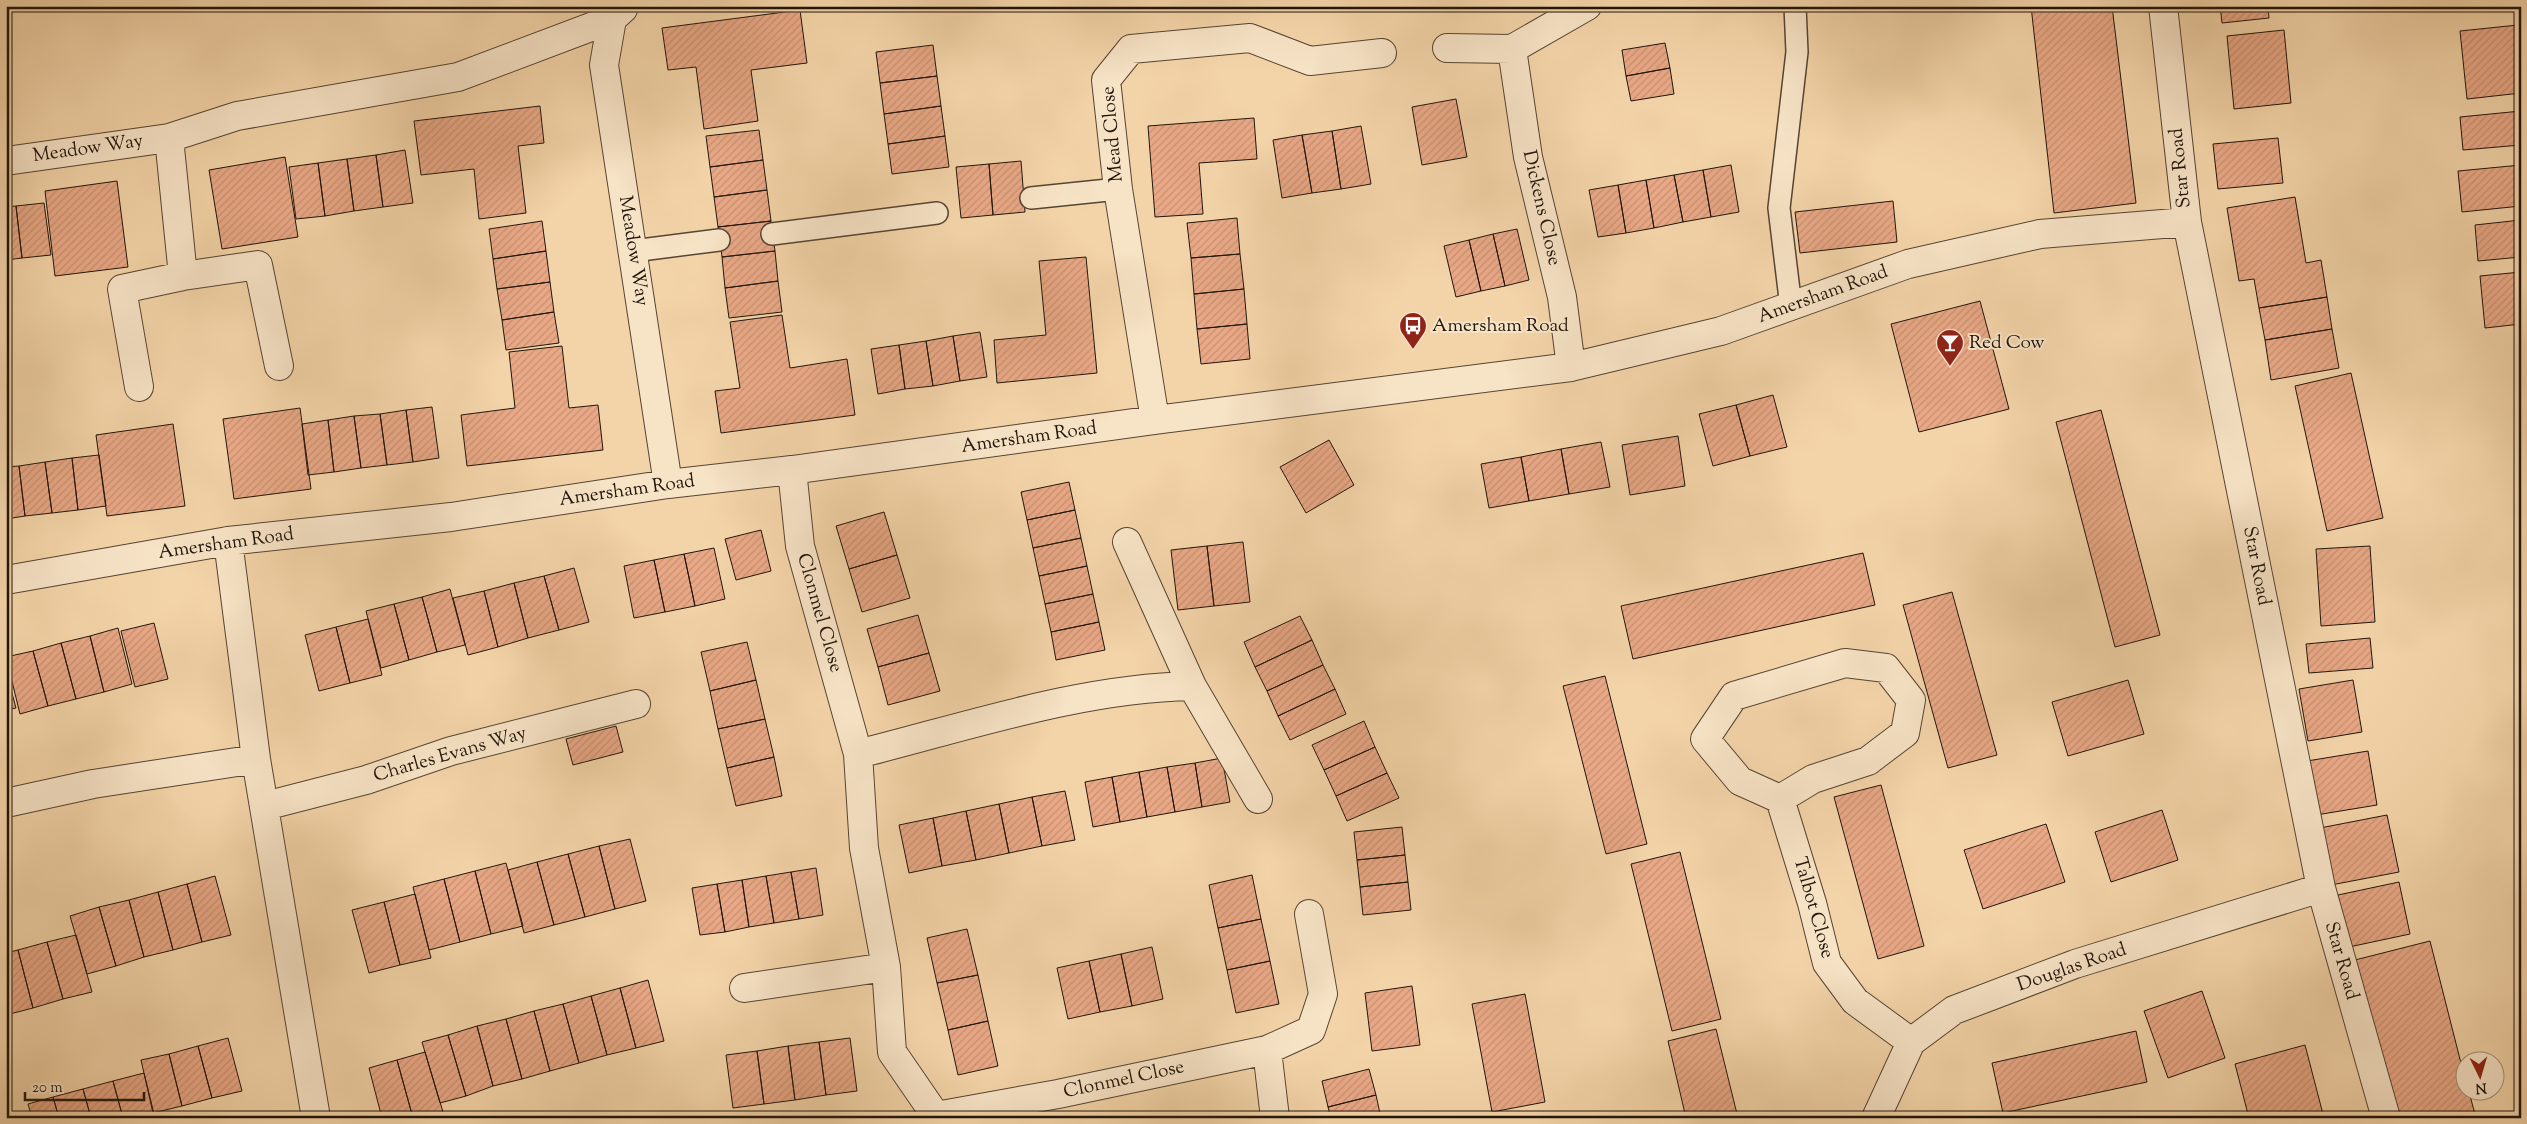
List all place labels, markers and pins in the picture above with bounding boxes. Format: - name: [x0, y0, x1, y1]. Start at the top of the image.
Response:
- bus stop icon: Amersham Road: [1398, 311, 1428, 350]
- place label: Amersham Road: [1432, 313, 1569, 340]
- bar icon: Red Cow: [1935, 328, 1965, 367]
- place label: Red Cow: [1969, 330, 2045, 357]

